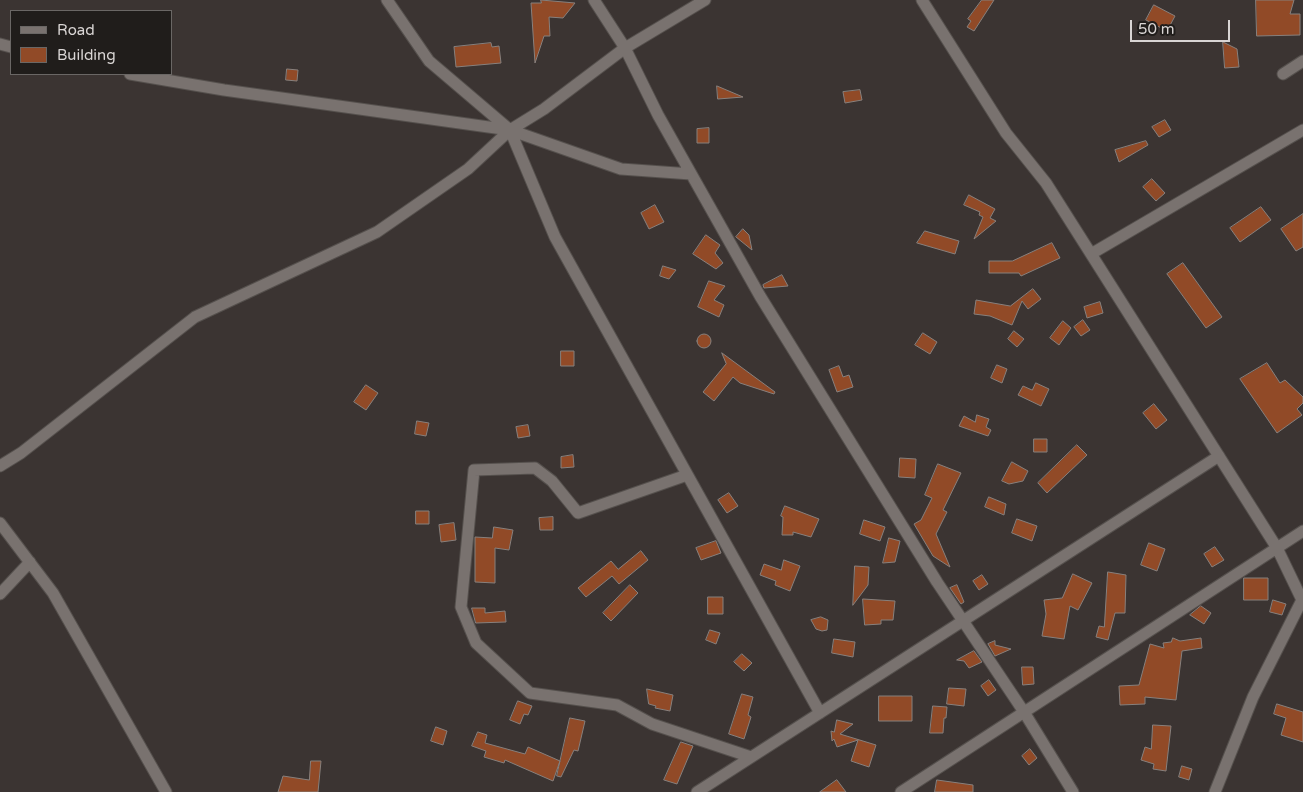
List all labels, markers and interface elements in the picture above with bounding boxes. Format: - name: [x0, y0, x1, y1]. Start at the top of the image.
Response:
- legend: [10, 10, 172, 75]
- scale bar: [1133, 10, 1233, 42]
- text: 50 m: [1138, 20, 1175, 38]
- text: Road: [57, 21, 95, 39]
- text: Building: [57, 46, 116, 64]

